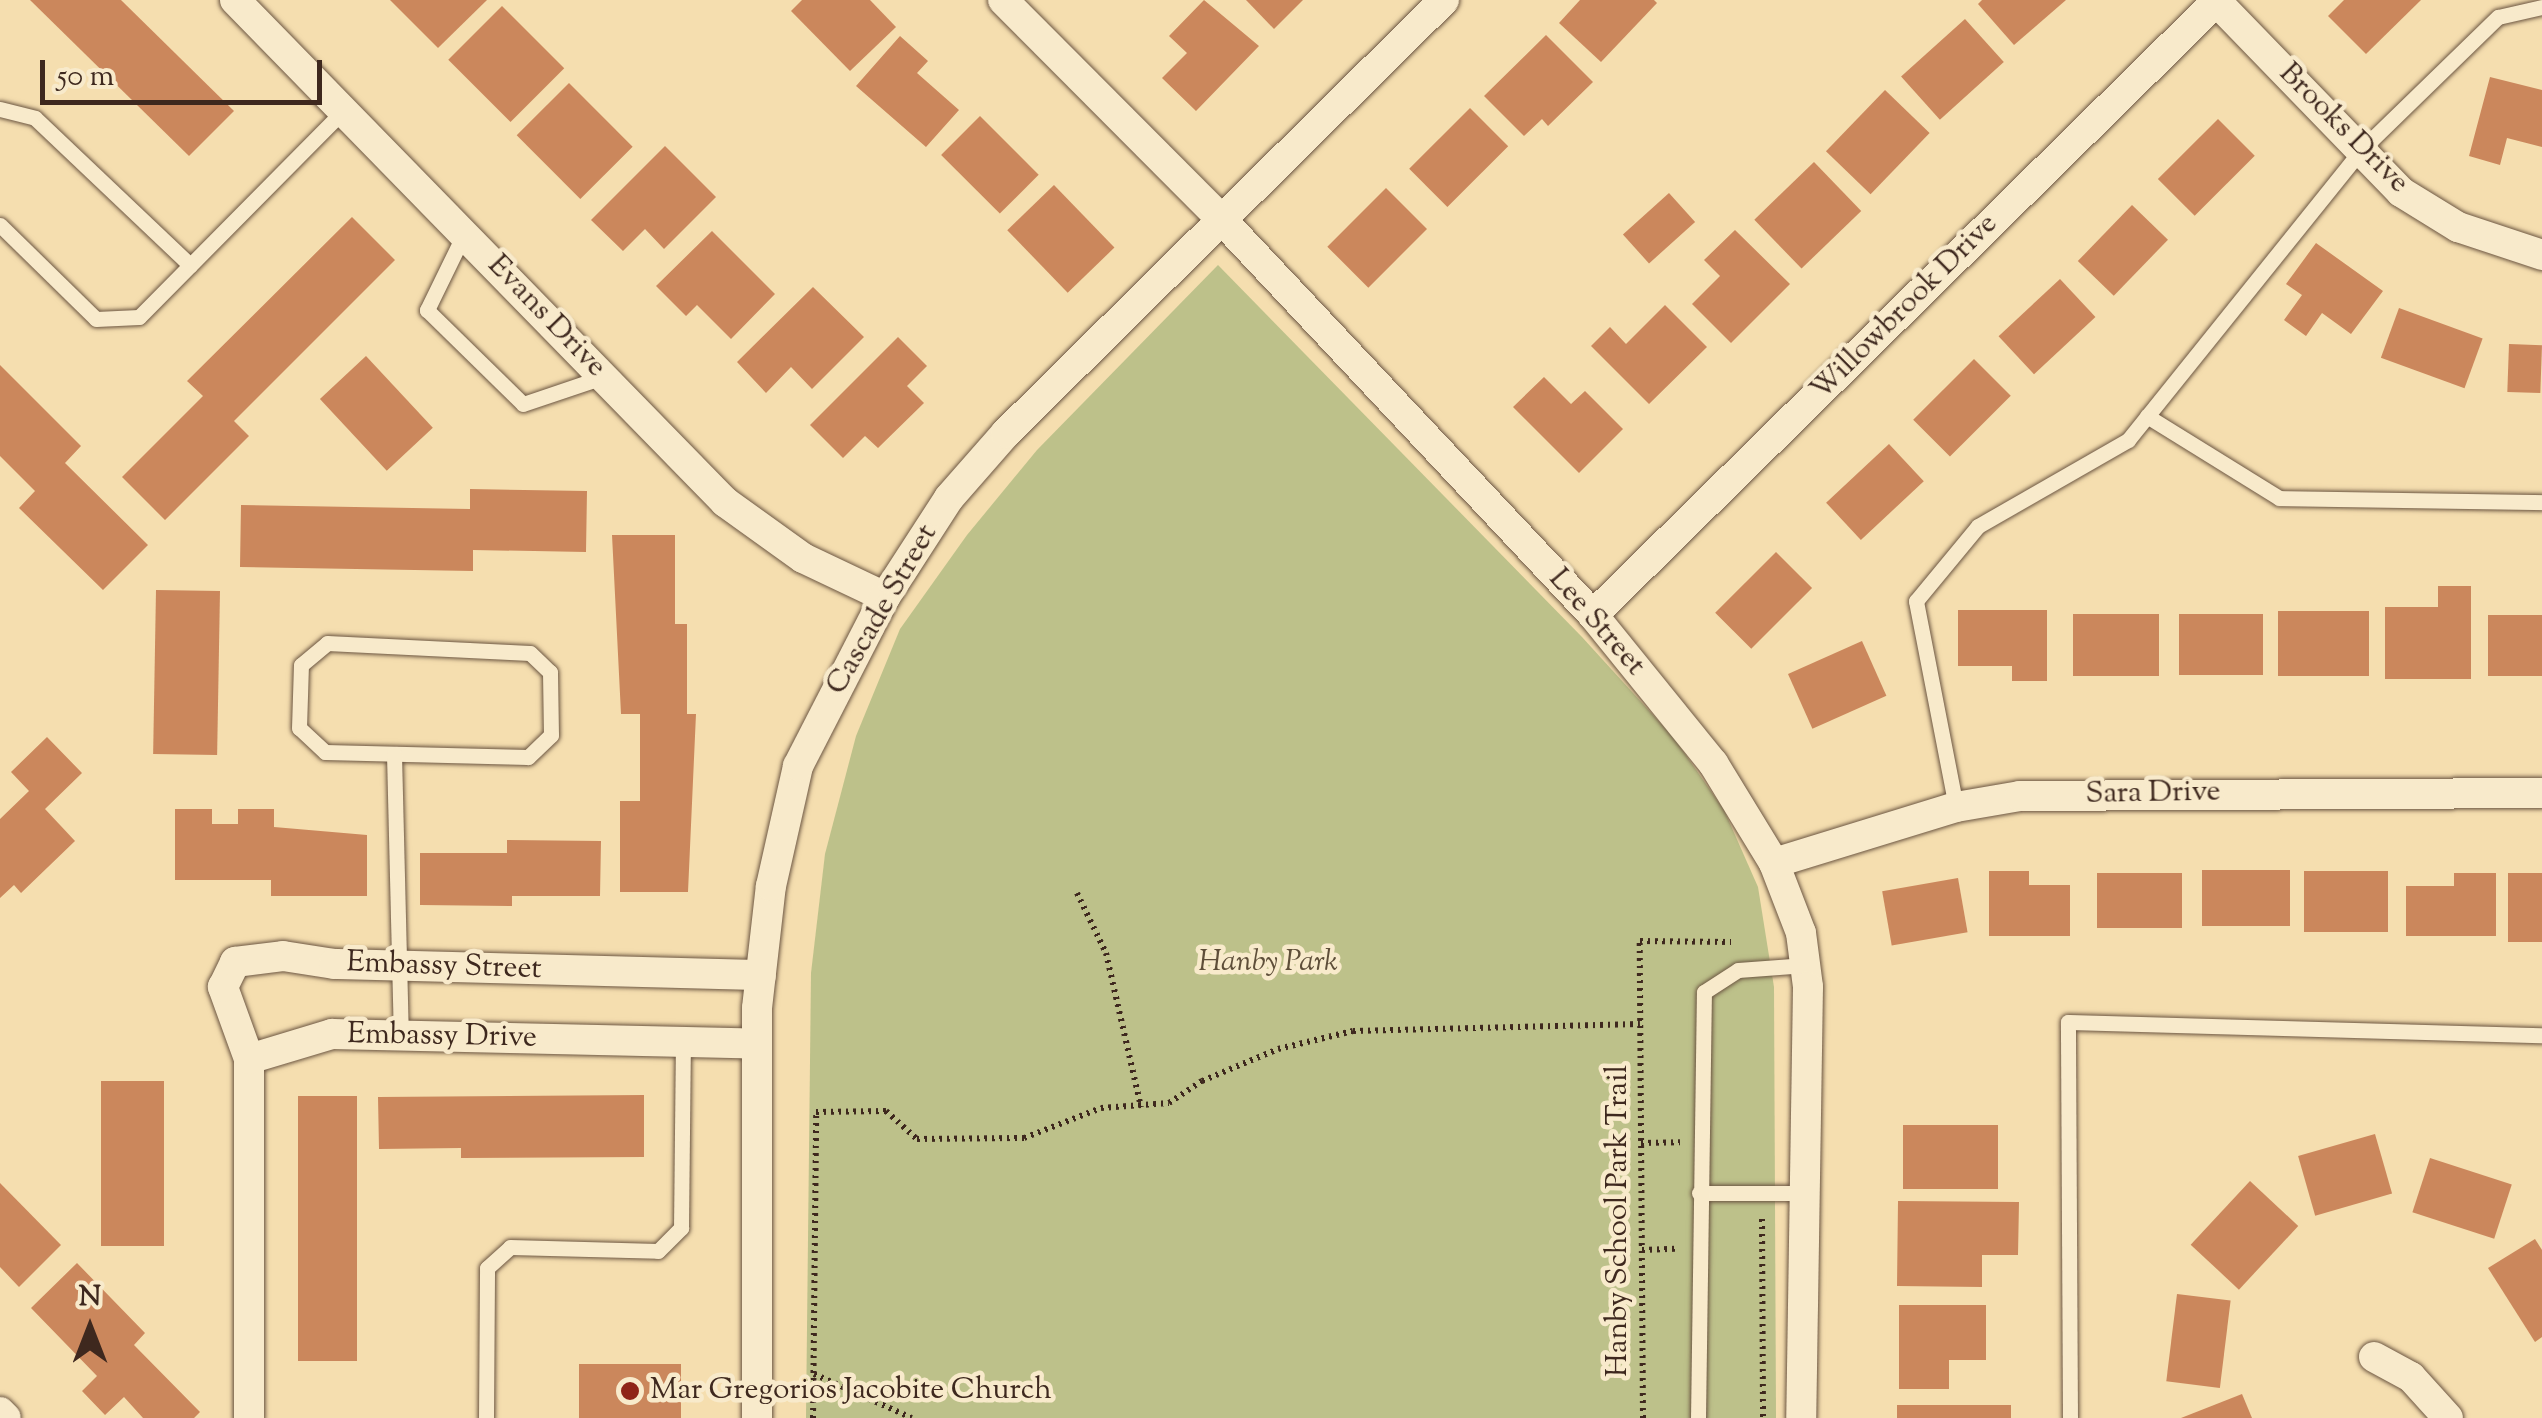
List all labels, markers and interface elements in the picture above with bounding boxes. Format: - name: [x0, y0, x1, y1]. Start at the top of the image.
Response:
- scale bar: [45, 40, 328, 102]
- text: 50 m: [57, 56, 114, 99]
- street label: Brooks Drive: [2270, 56, 2416, 202]
- street label: Willowbrook Drive: [1804, 207, 2006, 409]
- street label: Evans Drive: [479, 248, 613, 386]
- street label: Cascade Street: [820, 518, 946, 702]
- street label: Lee Street: [1540, 562, 1652, 684]
- street label: Sara Drive: [2085, 775, 2221, 813]
- park label: Hanby Park: [1198, 945, 1338, 981]
- street label: Embassy Street: [346, 946, 542, 988]
- street label: Embassy Drive: [347, 1017, 537, 1057]
- street label: Hanby School Park Trail: [1601, 1065, 1637, 1377]
- north arrow: [40, 1278, 140, 1378]
- text: N: [79, 1278, 101, 1318]
- place label: Mar Gregorios Jacobite Church: [650, 1373, 1052, 1409]
- marker: Mar Gregorios Jacobite Church: [619, 1380, 641, 1402]

